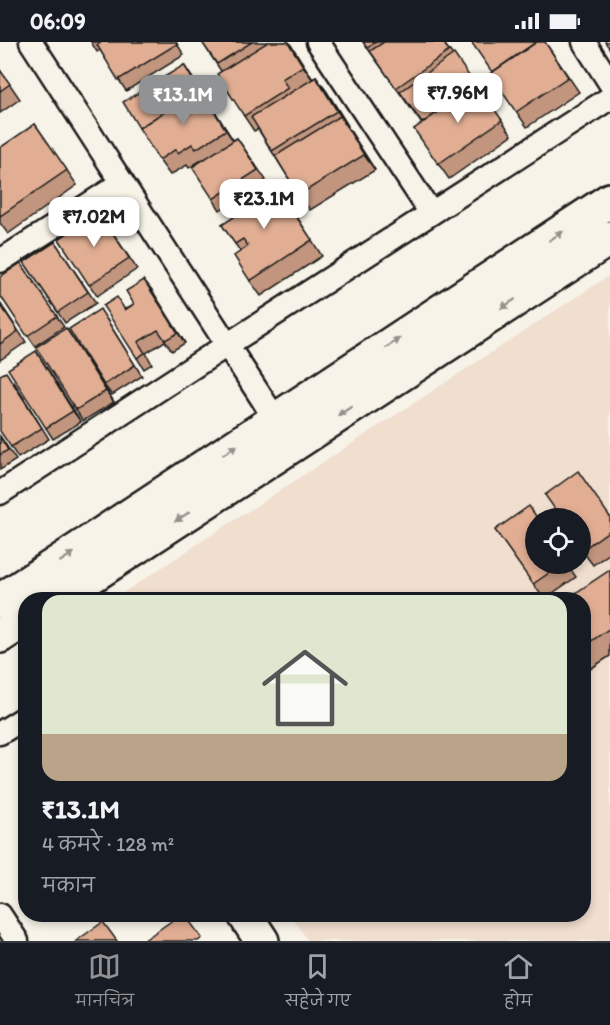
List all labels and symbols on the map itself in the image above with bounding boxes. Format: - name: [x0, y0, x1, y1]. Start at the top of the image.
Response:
- pin: ₹7.96M: [409, 73, 507, 124]
- pin: ₹13.1M: [134, 75, 232, 126]
- pin: ₹23.1M: [215, 179, 313, 230]
- pin: ₹7.02M: [45, 197, 143, 248]
- one-way arrow: [547, 230, 563, 242]
- one-way arrow: [500, 298, 516, 309]
- one-way arrow: [384, 337, 400, 349]
- one-way arrow: [337, 405, 353, 416]
- one-way arrow: [221, 444, 237, 456]
- one-way arrow: [174, 512, 190, 523]
- one-way arrow: [58, 551, 74, 563]

